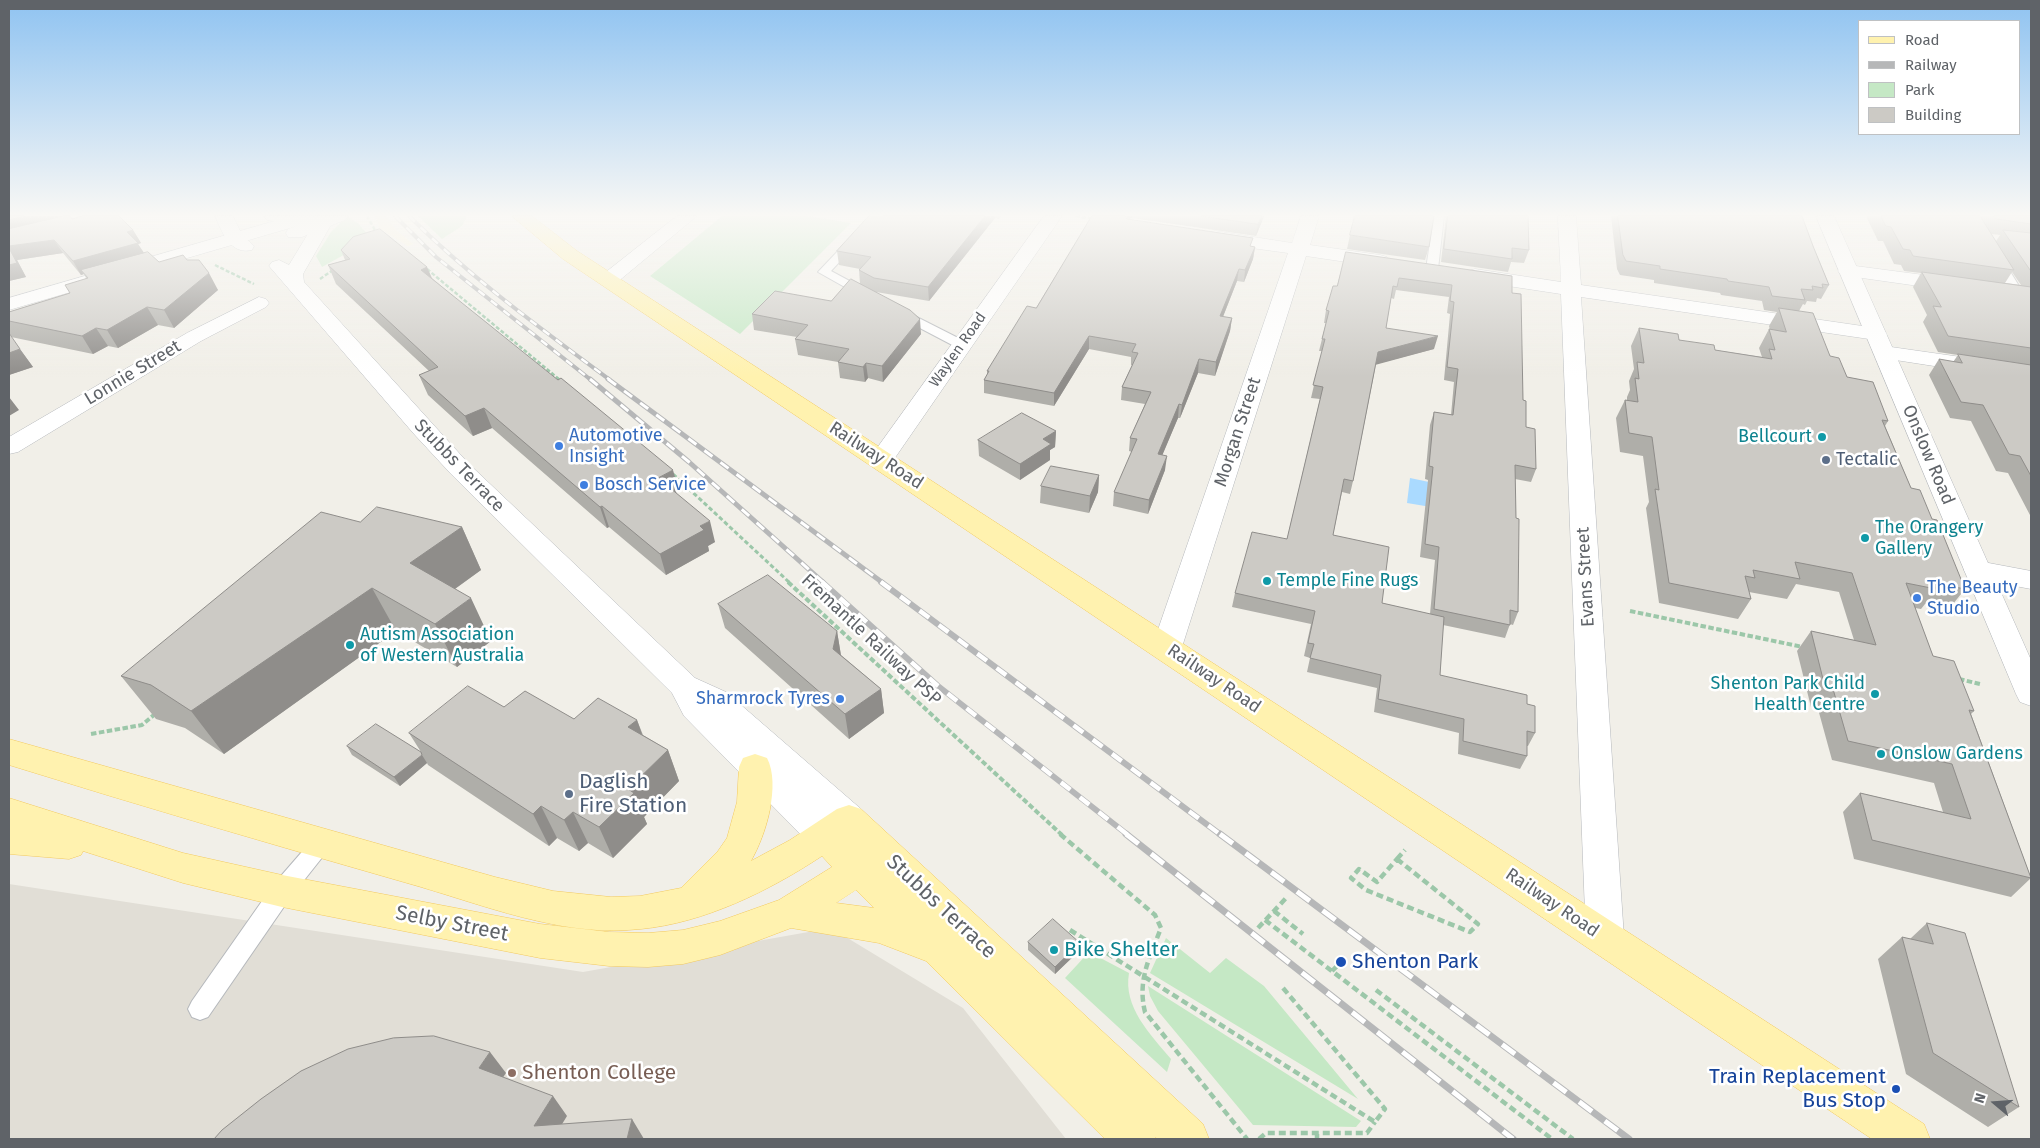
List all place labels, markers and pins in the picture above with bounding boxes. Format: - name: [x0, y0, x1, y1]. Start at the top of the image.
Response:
- place label: Automotive Insight: [569, 425, 663, 468]
- place label: Bellcourt: [1738, 426, 1812, 448]
- marker: Bellcourt: [1816, 431, 1828, 443]
- marker: Automotive Insight: [553, 440, 565, 452]
- place label: Tectalic: [1836, 449, 1898, 471]
- marker: Tectalic: [1820, 454, 1832, 466]
- place label: Bosch Service: [594, 474, 706, 496]
- marker: Bosch Service: [578, 479, 590, 491]
- place label: The Orangery Gallery: [1875, 517, 1983, 560]
- marker: The Orangery Gallery: [1859, 532, 1871, 544]
- place label: Temple Fine Rugs: [1277, 570, 1418, 592]
- marker: Temple Fine Rugs: [1261, 575, 1273, 587]
- place label: The Beauty Studio: [1927, 577, 2018, 620]
- marker: The Beauty Studio: [1911, 592, 1923, 604]
- place label: Autism Association of Western Australia: [360, 624, 524, 666]
- marker: Autism Association of Western Australia: [344, 639, 356, 651]
- place label: Shenton Park Child Health Centre: [1711, 673, 1865, 716]
- place label: Sharmrock Tyres: [696, 688, 830, 710]
- marker: Shenton Park Child Health Centre: [1869, 688, 1881, 700]
- marker: Sharmrock Tyres: [834, 693, 846, 705]
- place label: Onslow Gardens: [1891, 743, 2023, 765]
- marker: Onslow Gardens: [1875, 748, 1887, 760]
- place label: Daglish Fire Station: [579, 769, 687, 819]
- marker: Daglish Fire Station: [563, 788, 575, 800]
- place label: Bike Shelter: [1064, 937, 1178, 963]
- marker: Bike Shelter: [1048, 944, 1060, 956]
- place label: Shenton Park: [1352, 949, 1478, 975]
- marker: Shenton Park: [1334, 955, 1348, 969]
- place label: Shenton College: [522, 1060, 676, 1086]
- place label: Train Replacement Bus Stop: [1709, 1064, 1886, 1114]
- marker: Shenton College: [506, 1067, 518, 1079]
- marker: Train Replacement Bus Stop: [1890, 1083, 1902, 1095]

